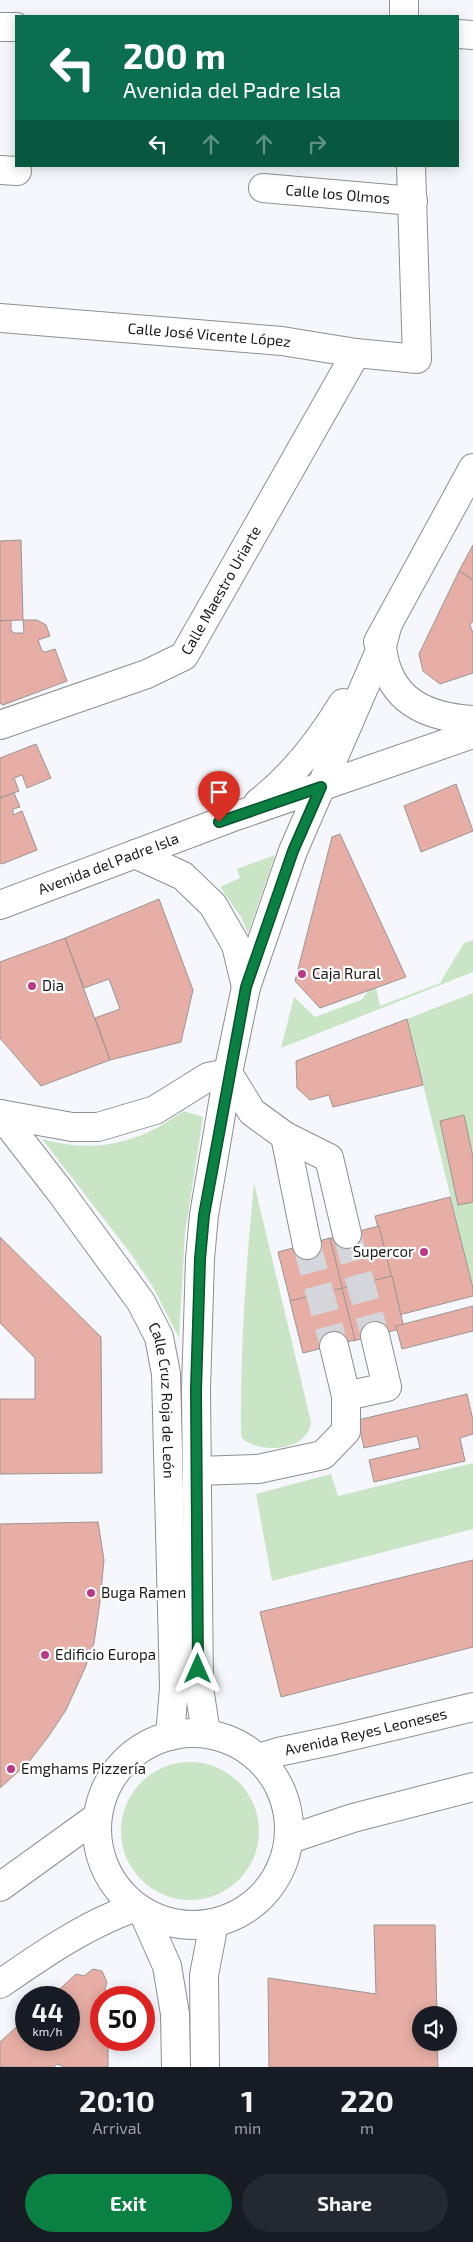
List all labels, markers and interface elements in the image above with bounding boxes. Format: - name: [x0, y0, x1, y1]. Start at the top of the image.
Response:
- text: 200 m: [123, 34, 226, 76]
- icon: left: [40, 35, 105, 100]
- text: Avenida del Padre Isla: [123, 76, 341, 102]
- icon: left: [144, 130, 172, 158]
- icon: ahead: [197, 130, 225, 158]
- icon: ahead: [250, 130, 278, 158]
- icon: right: [303, 130, 331, 158]
- street label: Calle los Olmos: [285, 180, 391, 207]
- street label: Calle José Vicente López: [127, 318, 292, 350]
- street label: Calle Maestro Uriarte: [177, 522, 264, 658]
- pin: [198, 771, 240, 822]
- icon: arrive: [205, 778, 233, 806]
- street label: Avenida del Padre Isla: [35, 828, 181, 898]
- place label: Caja Rural: [312, 964, 381, 983]
- marker: Caja Rural: [296, 968, 308, 980]
- place label: Dia: [42, 976, 64, 994]
- marker: Dia: [26, 980, 38, 992]
- place label: Supercor: [353, 1242, 414, 1260]
- marker: Supercor: [418, 1246, 430, 1258]
- street label: Calle Cruz Roja de León: [145, 1319, 179, 1479]
- place label: Buga Ramen: [101, 1583, 186, 1601]
- marker: Buga Ramen: [85, 1587, 97, 1599]
- position arrow: [171, 1642, 223, 1694]
- place label: Edificio Europa: [55, 1645, 156, 1663]
- marker: Edificio Europa: [39, 1649, 51, 1661]
- street label: Avenida Reyes Leoneses: [283, 1704, 449, 1758]
- place label: Emghams Pizzería: [21, 1759, 146, 1777]
- marker: Emghams Pizzería: [5, 1763, 17, 1775]
- speed limit sign: 50: [90, 1986, 155, 2051]
- text: 44: [32, 1997, 63, 2027]
- map controls: [412, 2006, 457, 2051]
- button: sound: [412, 2006, 457, 2051]
- text: km/h: [33, 2024, 62, 2038]
- text: 20:10: [79, 2082, 155, 2118]
- text: 1: [241, 2082, 254, 2118]
- text: 220: [340, 2082, 394, 2118]
- text: Arrival: [93, 2118, 141, 2137]
- text: min: [234, 2118, 261, 2137]
- text: m: [360, 2118, 374, 2137]
- button: Exit: [25, 2174, 232, 2232]
- button: Share: [242, 2174, 448, 2232]

